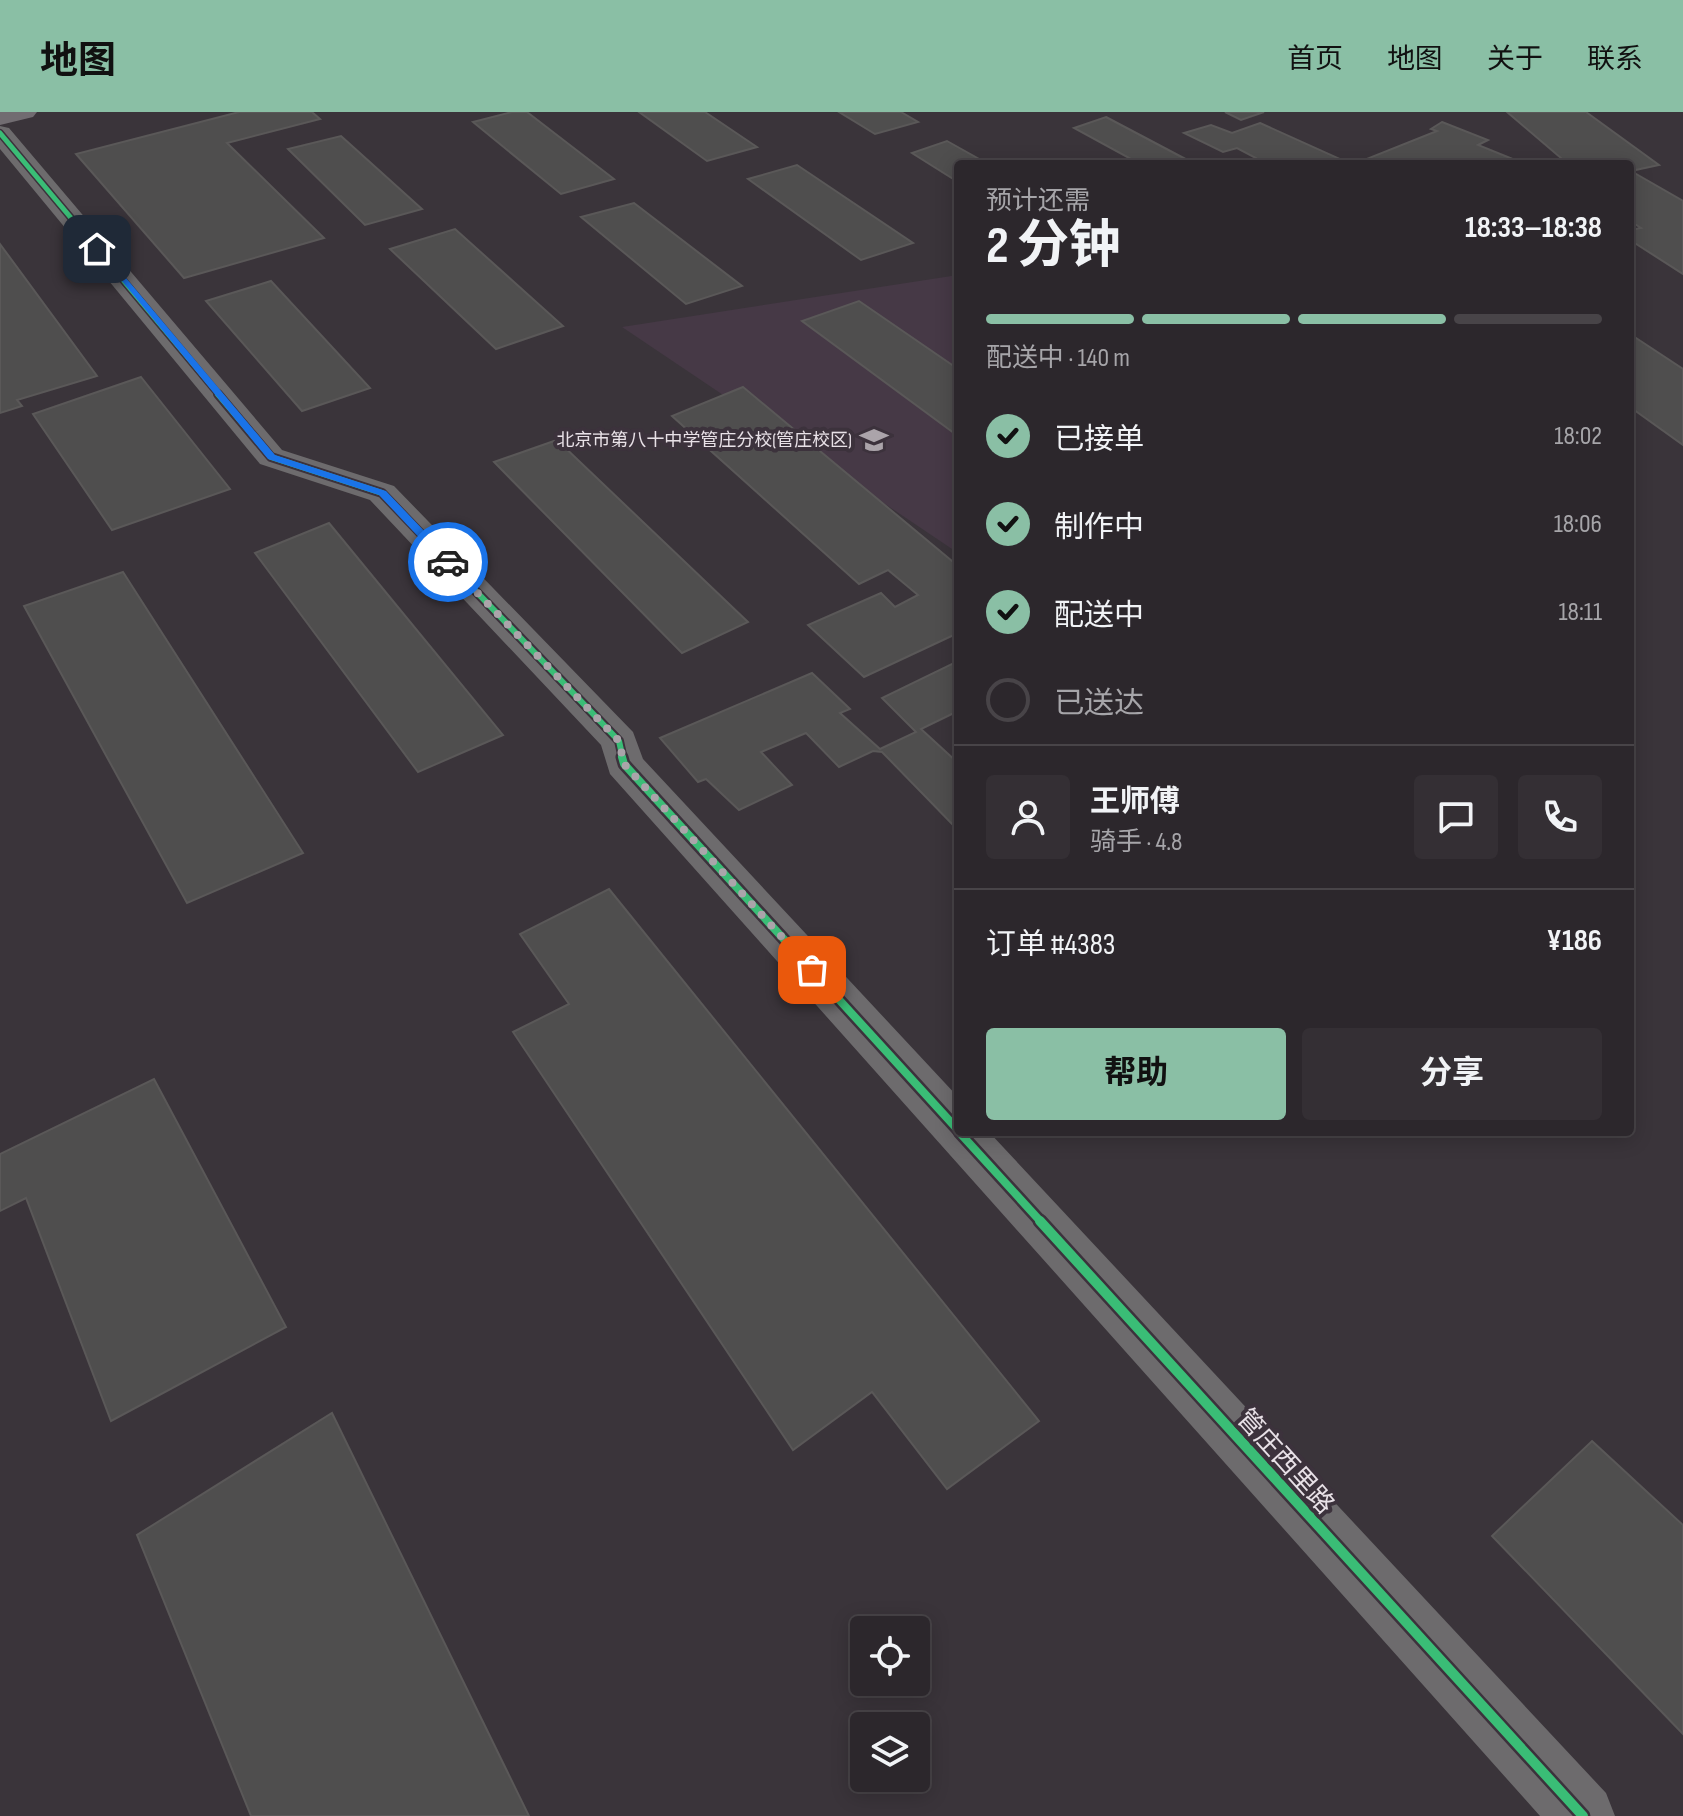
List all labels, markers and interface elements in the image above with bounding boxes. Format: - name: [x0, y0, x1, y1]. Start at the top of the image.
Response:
- text: 地图: [40, 39, 116, 84]
- text: 首页: [1287, 43, 1343, 76]
- text: 地图: [1387, 43, 1443, 76]
- text: 关于: [1487, 43, 1543, 76]
- text: 联系: [1587, 43, 1643, 76]
- text: 预计还需: [986, 186, 1090, 217]
- text: 18:33–18:38: [1465, 210, 1602, 246]
- pin: [63, 215, 131, 283]
- text: 2 分钟: [986, 215, 1121, 278]
- icon: home: [75, 227, 119, 271]
- text: 配送中 · 140 m: [986, 343, 1130, 374]
- icon: check: [986, 414, 1030, 458]
- text: 18:02: [1554, 421, 1602, 452]
- text: 已接单: [1054, 422, 1144, 458]
- school or university icon: 北京市第八十中学管庄分校(管庄校区): [859, 425, 889, 455]
- place label: 北京市第八十中学管庄分校(管庄校区): [556, 430, 852, 451]
- icon: check: [986, 502, 1030, 546]
- text: 18:06: [1554, 509, 1602, 540]
- text: 制作中: [1054, 510, 1144, 546]
- courier: [408, 522, 488, 602]
- icon: car: [426, 540, 470, 584]
- icon: check: [986, 590, 1030, 634]
- text: 18:11: [1558, 597, 1602, 628]
- text: 配送中: [1054, 598, 1144, 634]
- text: 已送达: [1054, 686, 1144, 722]
- button: person: [986, 775, 1070, 859]
- button: chat: [1414, 775, 1498, 859]
- button: phone: [1518, 775, 1602, 859]
- text: 王师傅: [1090, 784, 1180, 820]
- text: 骑手 · 4.8: [1090, 827, 1182, 858]
- text: ¥186: [1547, 923, 1602, 959]
- text: 订单 #4383: [986, 927, 1115, 963]
- pin: [778, 936, 846, 1004]
- icon: bag: [790, 948, 834, 992]
- button: 帮助: [986, 1028, 1286, 1120]
- button: 分享: [1302, 1028, 1602, 1120]
- street label: 管庄西里路: [1230, 1403, 1340, 1521]
- map controls: [850, 1616, 930, 1792]
- button: locate: [850, 1616, 930, 1696]
- button: layers: [850, 1712, 930, 1792]

